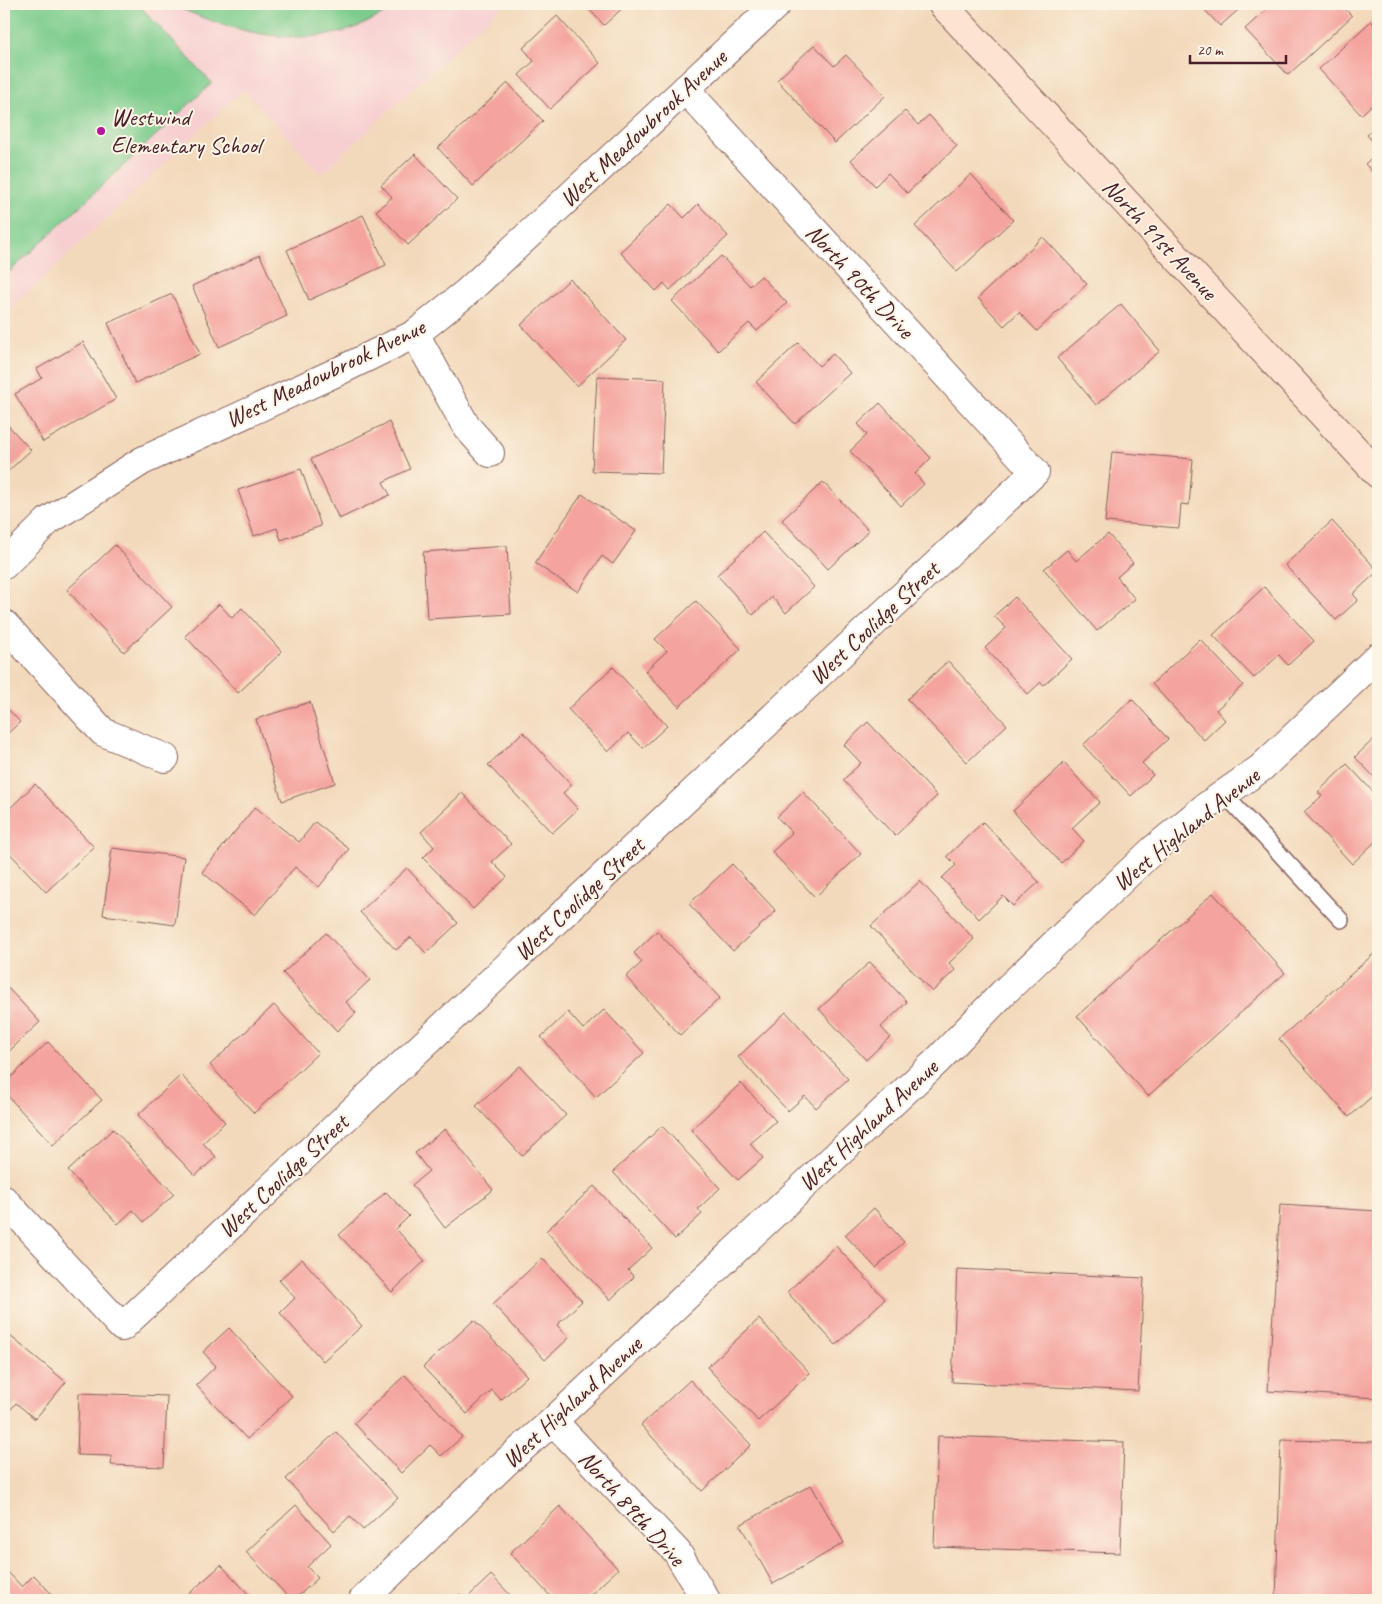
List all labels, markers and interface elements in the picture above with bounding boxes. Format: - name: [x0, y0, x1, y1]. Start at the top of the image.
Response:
- scale bar: [1190, 32, 1286, 64]
- street label: West Meadowbrook Avenue: [553, 41, 735, 213]
- text: 20 m: [1197, 41, 1224, 60]
- place label: Westwind Elementary School: [111, 102, 265, 160]
- marker: Westwind Elementary School: [95, 125, 107, 137]
- street label: North 91st Avenue: [1096, 172, 1225, 307]
- street label: North 90th Drive: [799, 218, 922, 346]
- street label: West Meadowbrook Avenue: [220, 311, 432, 434]
- street label: West Coolidge Street: [802, 553, 947, 691]
- street label: West Highland Avenue: [1107, 759, 1267, 897]
- street label: West Coolidge Street: [507, 829, 652, 967]
- street label: West Highland Avenue: [792, 1051, 946, 1197]
- street label: West Coolidge Street: [211, 1106, 356, 1244]
- street label: West Highland Avenue: [496, 1328, 650, 1474]
- street label: North 89th Drive: [572, 1444, 693, 1574]

